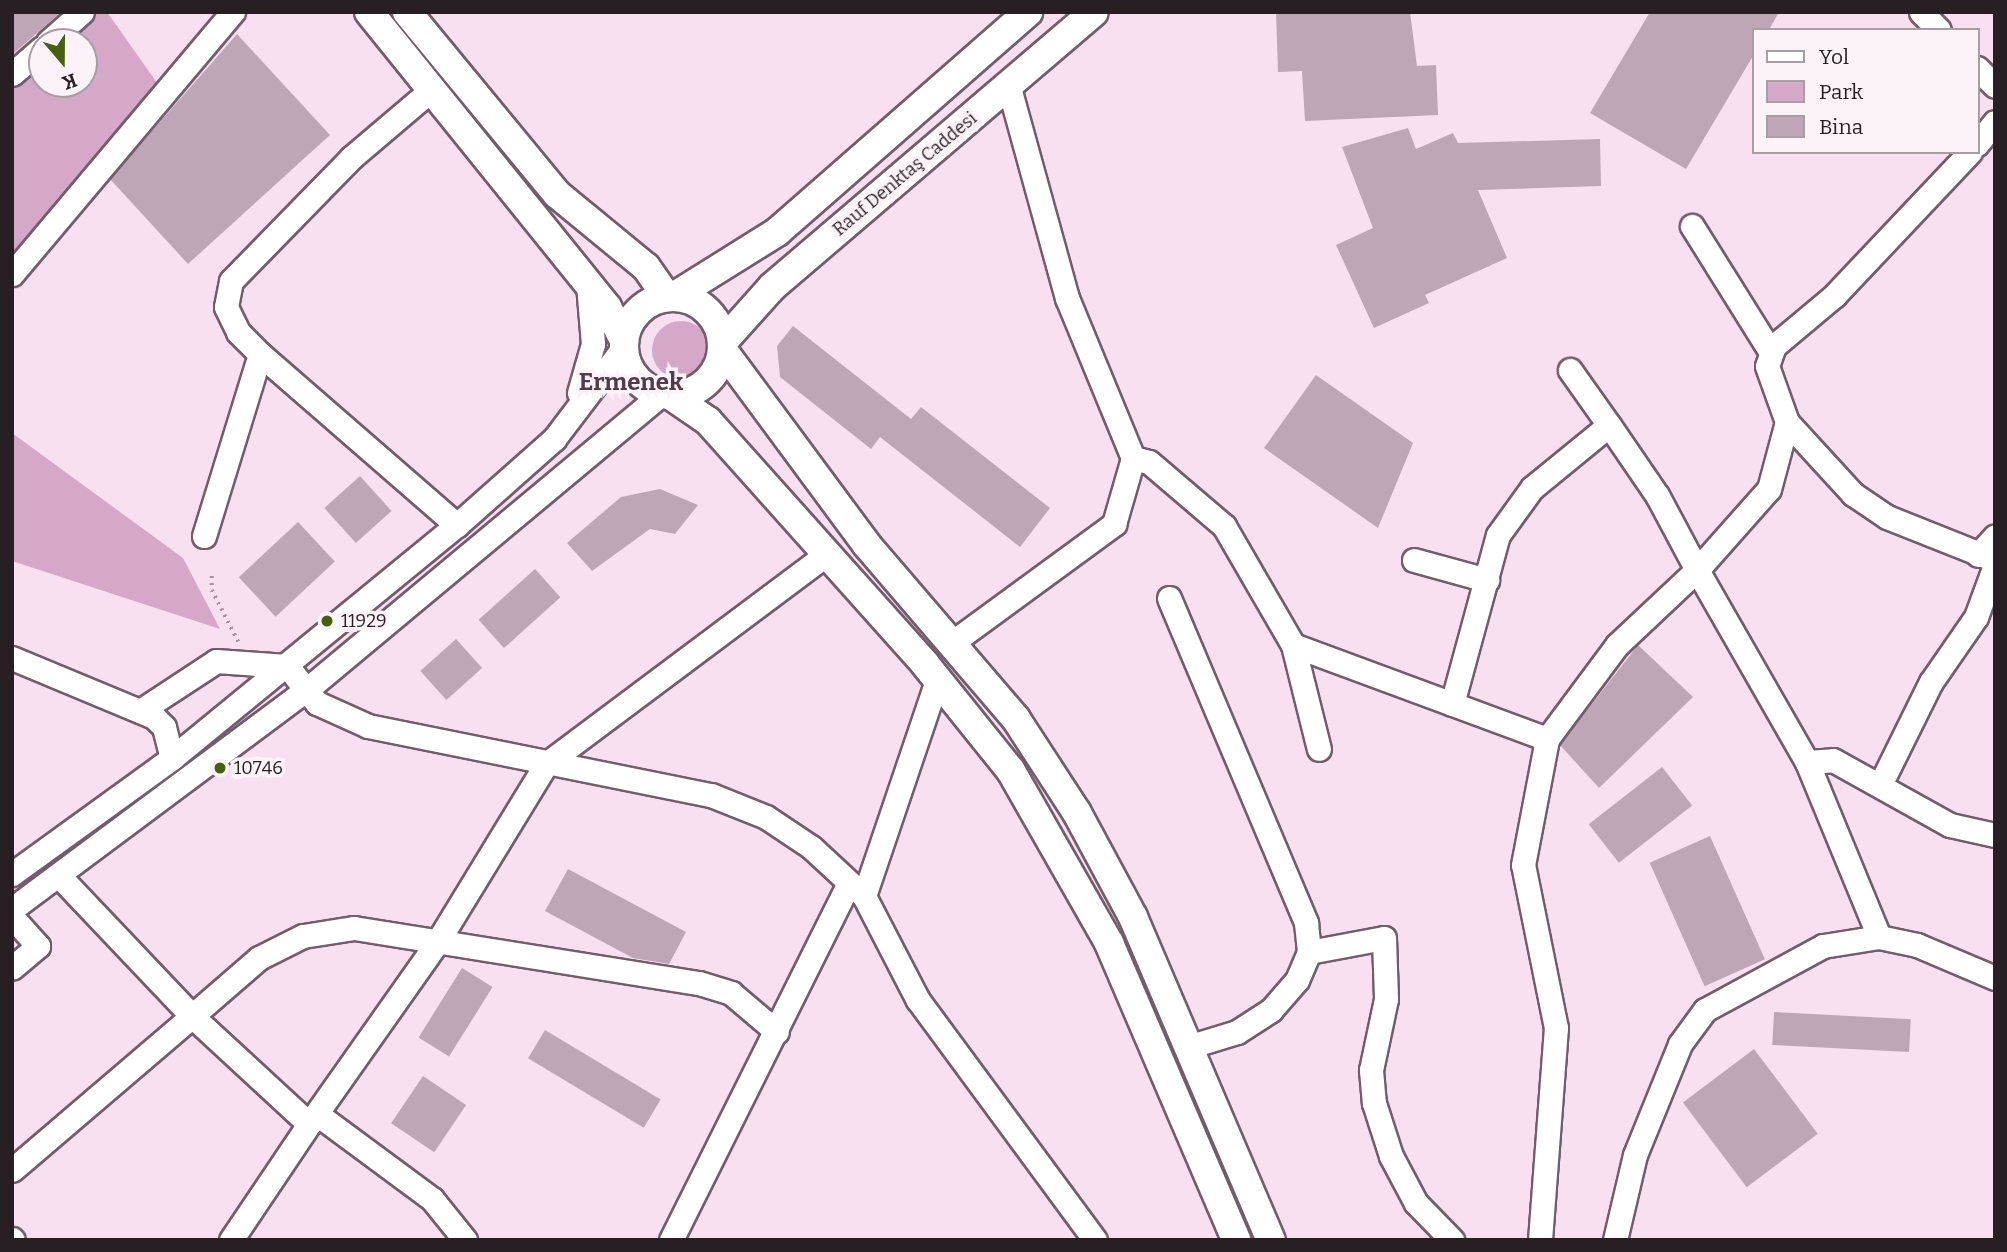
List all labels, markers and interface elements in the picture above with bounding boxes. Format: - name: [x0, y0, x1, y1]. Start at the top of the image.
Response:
- north arrow: [28, 28, 98, 98]
- legend: [1752, 28, 1979, 154]
- text: Yol: [1819, 44, 1849, 70]
- text: K: [59, 68, 80, 94]
- text: Park: [1819, 79, 1863, 105]
- street label: Rauf Denktaş Caddesi: [829, 107, 981, 241]
- text: Bina: [1819, 114, 1863, 140]
- district label: Ermenek: [579, 369, 683, 397]
- place label: 11929: [341, 610, 387, 632]
- marker: 11929: [319, 613, 335, 629]
- place label: 10746: [234, 757, 283, 779]
- marker: 10746: [212, 760, 228, 776]

